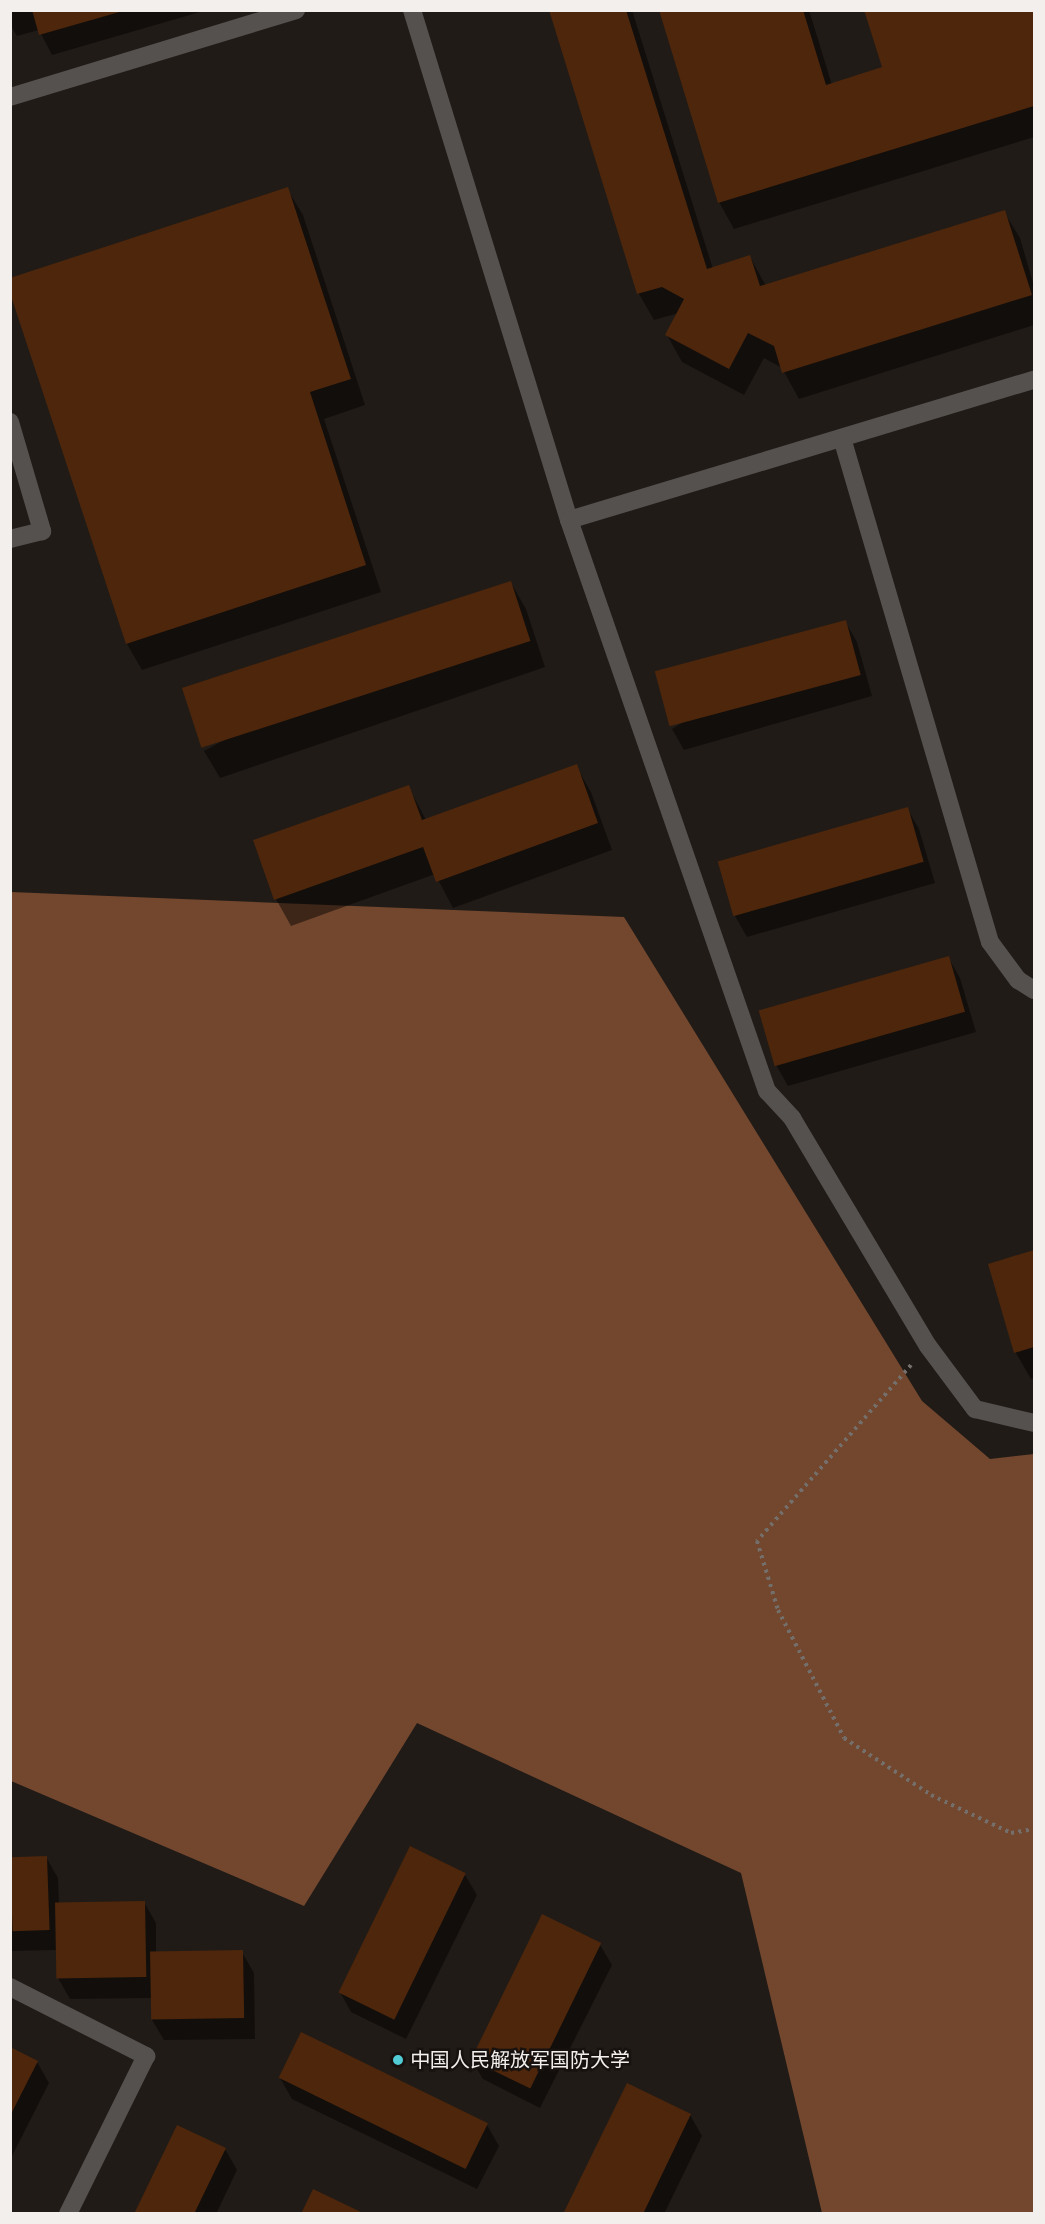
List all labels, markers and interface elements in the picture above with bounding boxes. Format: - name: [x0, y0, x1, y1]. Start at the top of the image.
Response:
- place label: 中国人民解放军国防大学: [410, 2048, 630, 2072]
- marker: 中国人民解放军国防大学: [391, 2053, 405, 2067]

